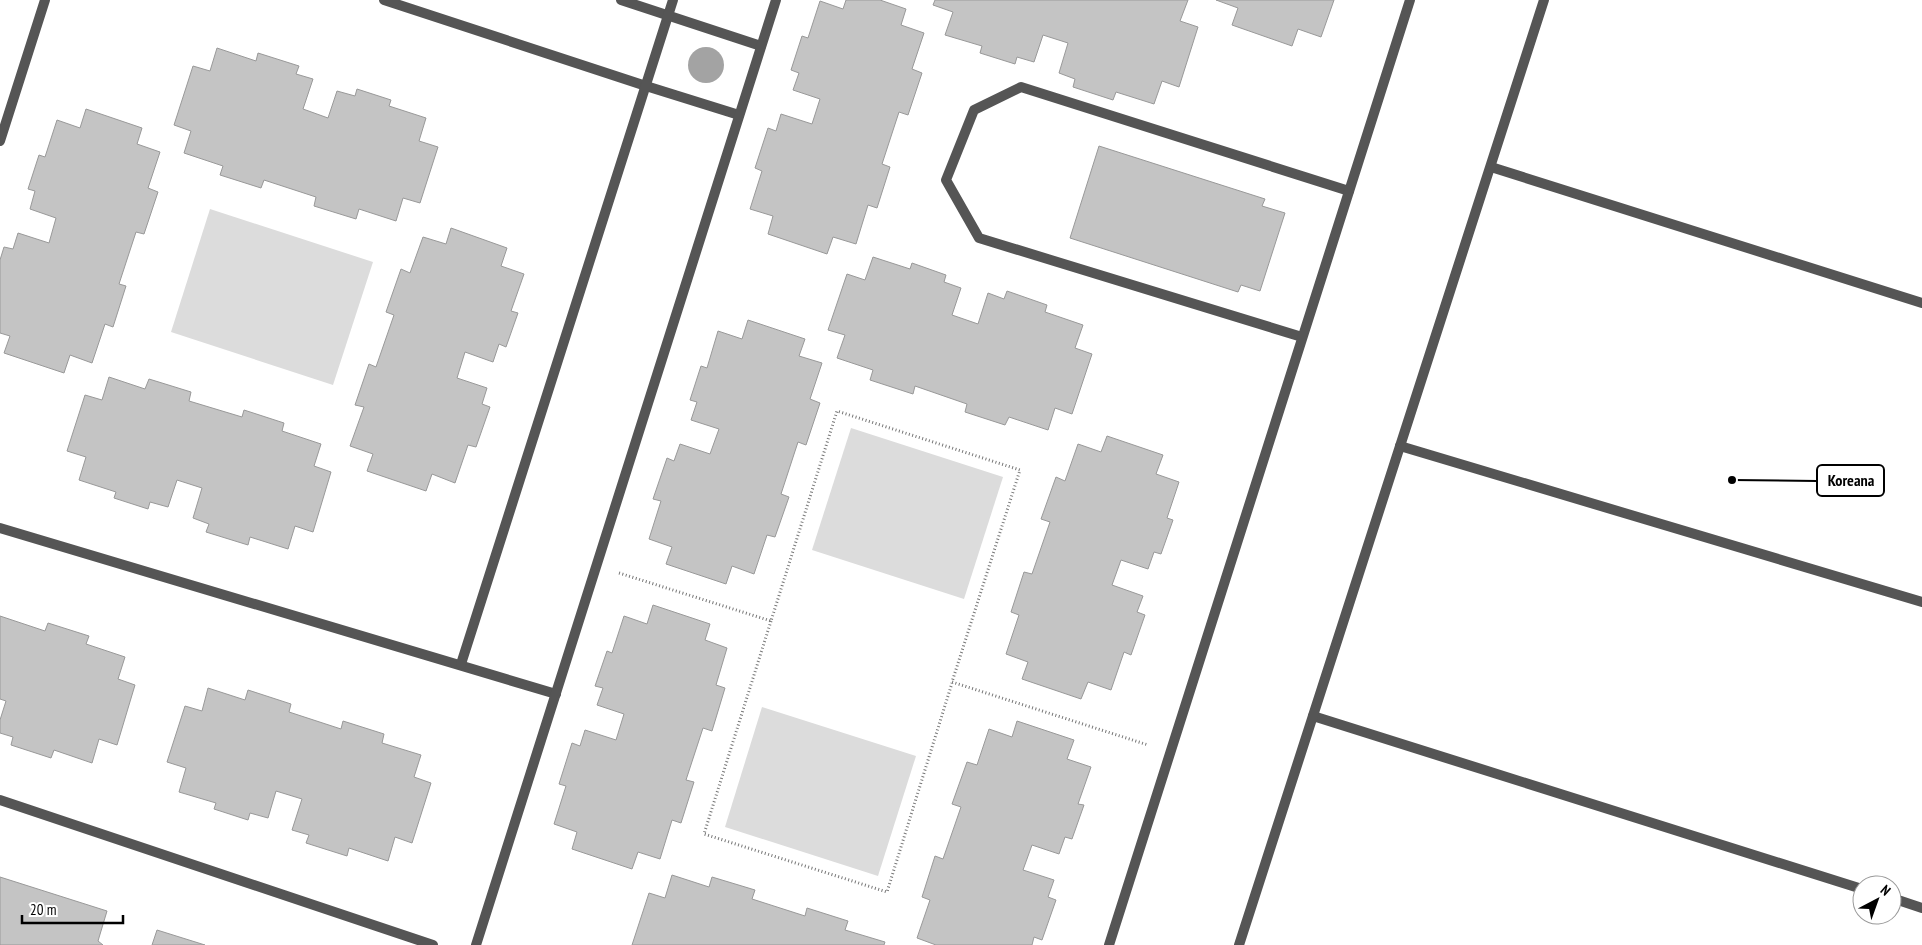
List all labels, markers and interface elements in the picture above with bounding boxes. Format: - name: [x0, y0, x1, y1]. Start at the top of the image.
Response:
- callout: Koreana: [1817, 465, 1884, 496]
- text: Koreana: [1828, 470, 1875, 490]
- north arrow: [1852, 875, 1902, 925]
- text: N: [1877, 881, 1894, 899]
- scale bar: [22, 892, 124, 924]
- text: 20 m: [30, 900, 56, 919]

